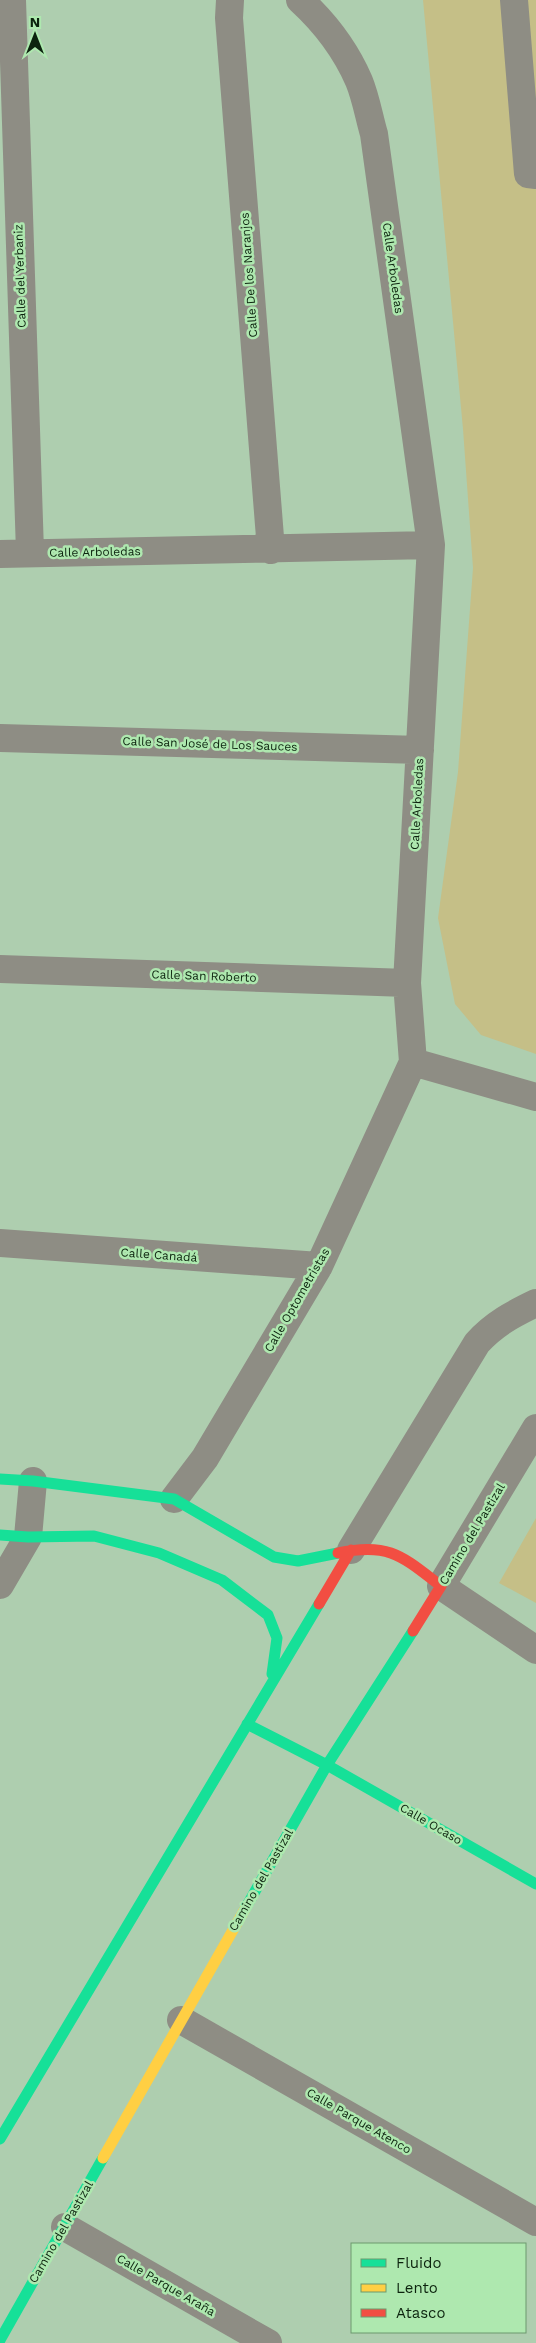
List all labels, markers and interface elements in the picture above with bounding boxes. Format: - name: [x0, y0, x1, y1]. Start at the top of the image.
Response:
- north arrow: [10, 10, 60, 60]
- text: N: [30, 14, 40, 30]
- street label: Calle De los Naranjos: [238, 212, 260, 338]
- street label: Calle Arboledas: [380, 222, 406, 314]
- street label: Calle del Yerbaniz: [11, 224, 29, 328]
- street label: Calle Arboledas: [49, 544, 141, 560]
- street label: Calle San José de Los Sauces: [122, 734, 298, 754]
- street label: Calle Arboledas: [408, 758, 426, 850]
- street label: Calle San Roberto: [151, 967, 257, 985]
- street label: Calle Canadá: [120, 1245, 198, 1265]
- street label: Calle Optometristas: [262, 1246, 332, 1354]
- street label: Camino del Pastizal: [436, 1481, 508, 1587]
- street label: Calle Ocaso: [397, 1801, 465, 1847]
- street label: Camino del Pastizal: [226, 1826, 296, 1934]
- street label: Calle Parque Atenco: [304, 2085, 414, 2157]
- street label: Camino del Pastizal: [26, 2178, 96, 2286]
- legend: [351, 2243, 526, 2333]
- street label: Calle Parque Araña: [114, 2251, 218, 2319]
- text: Fluido: [396, 2254, 441, 2272]
- text: Lento: [396, 2279, 438, 2297]
- text: Atasco: [396, 2304, 445, 2322]

